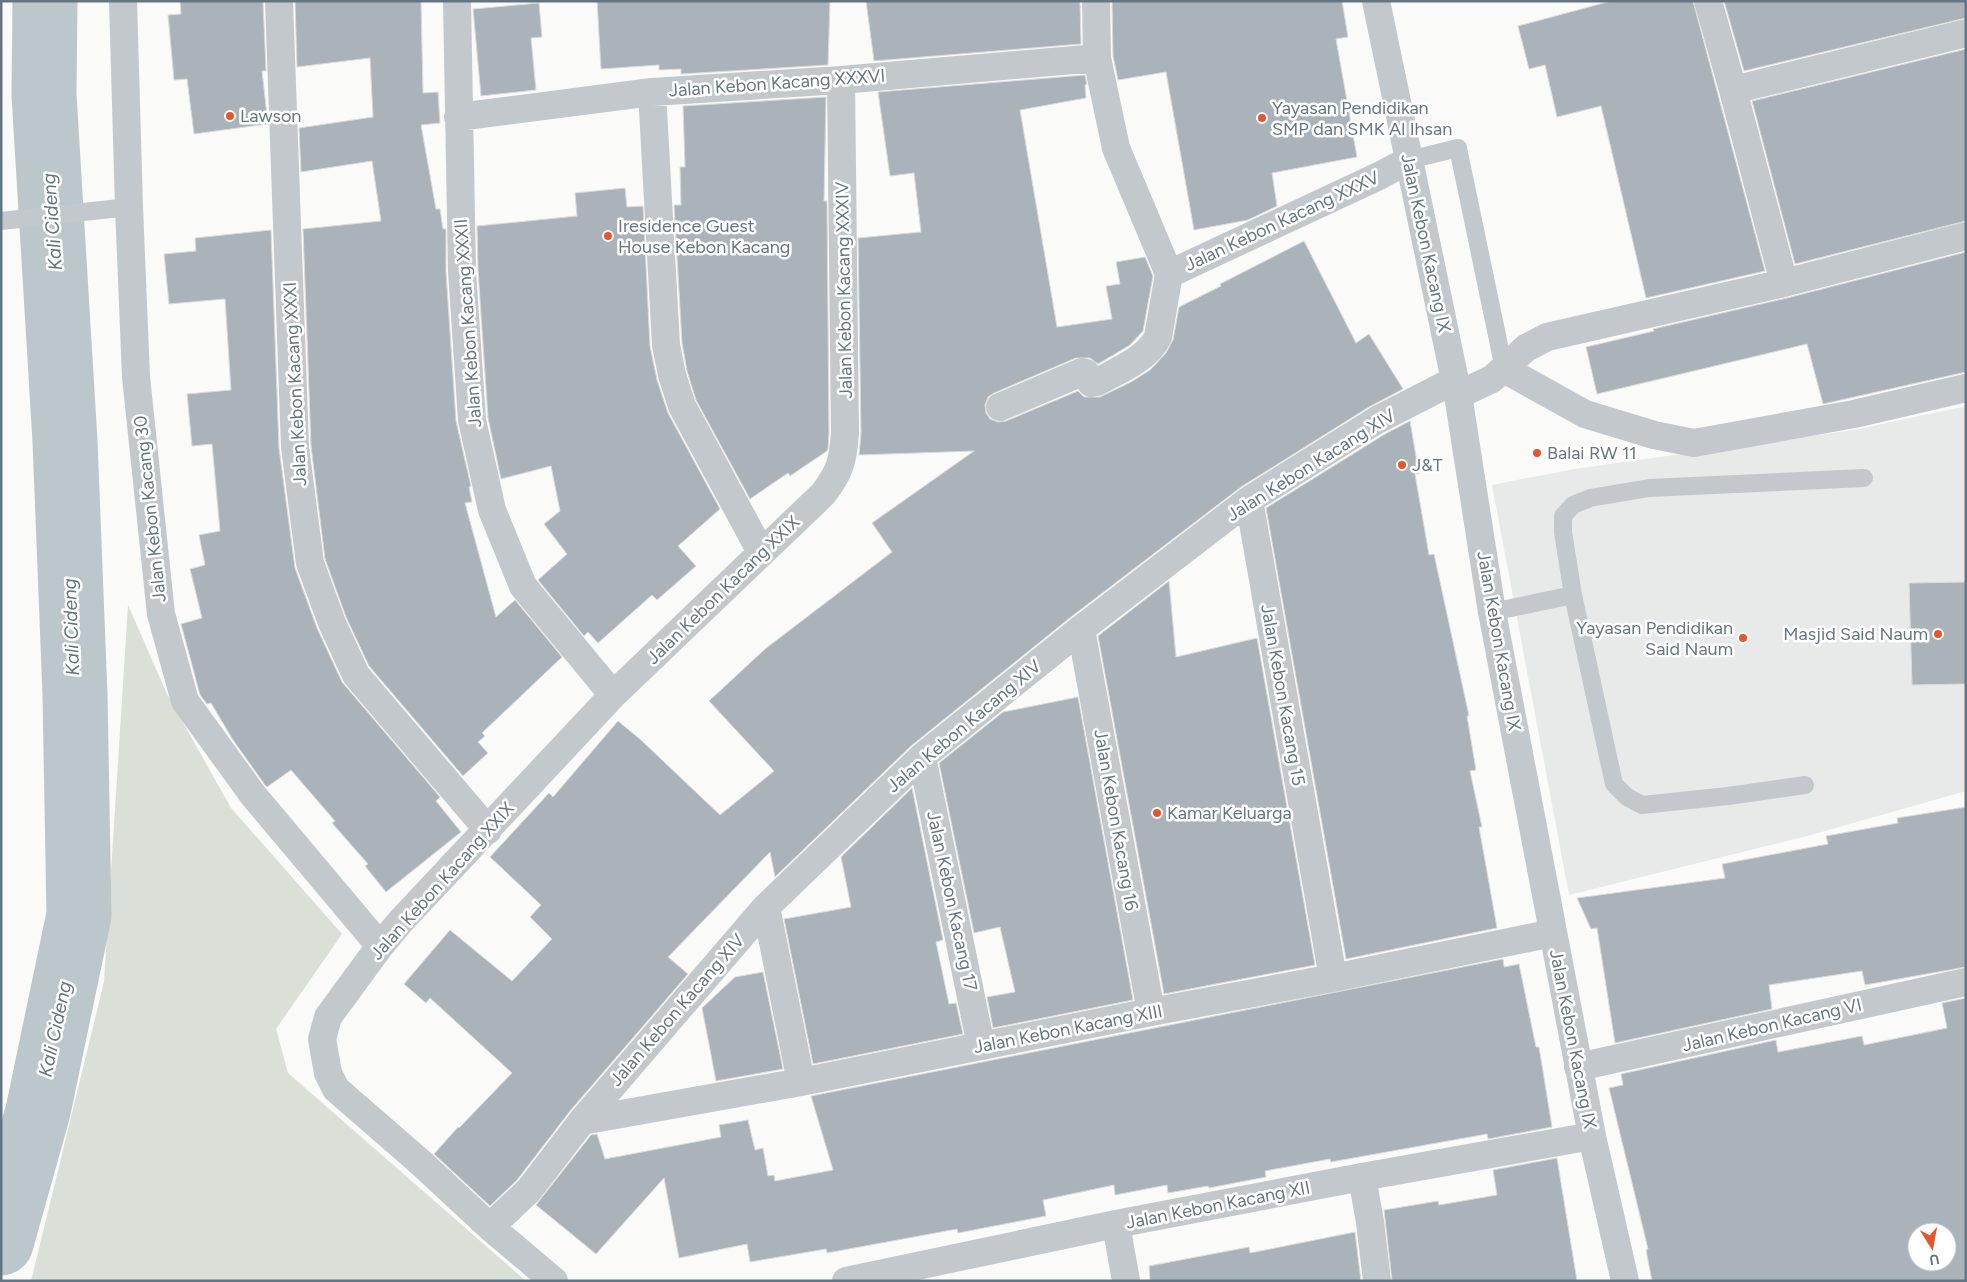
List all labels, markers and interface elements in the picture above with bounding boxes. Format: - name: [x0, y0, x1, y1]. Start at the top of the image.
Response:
- street label: Jalan Kebon Kacang XXXVI: [668, 64, 886, 102]
- place label: Yayasan Pendidikan SMP dan SMK Al Ihsan: [1272, 97, 1452, 140]
- place label: Lawson: [240, 105, 301, 127]
- marker: Lawson: [224, 110, 236, 122]
- marker: Yayasan Pendidikan SMP dan SMK Al Ihsan: [1256, 112, 1268, 124]
- street label: Jalan Kebon Kacang IX: [1396, 152, 1456, 334]
- street label: Jalan Kebon Kacang XXXV: [1181, 166, 1383, 276]
- water label: Kali Cideng: [37, 173, 67, 271]
- street label: Jalan Kebon Kacang XXXIV: [831, 181, 857, 399]
- place label: Iresidence Guest House Kebon Kacang: [618, 215, 790, 258]
- street label: Jalan Kebon Kacang XXXII: [450, 218, 486, 428]
- marker: Iresidence Guest House Kebon Kacang: [602, 230, 614, 242]
- street label: Jalan Kebon Kacang XXXI: [279, 281, 311, 487]
- street label: Jalan Kebon Kacang XIV: [1223, 404, 1400, 526]
- street label: Jalan Kebon Kacang 30: [129, 415, 171, 603]
- place label: Balai RW 11: [1547, 442, 1637, 464]
- marker: Balai RW 11: [1531, 447, 1543, 459]
- place label: J&T: [1412, 454, 1443, 476]
- marker: J&T: [1396, 459, 1408, 471]
- street label: Jalan Kebon Kacang XXIX: [642, 511, 804, 669]
- street label: Jalan Kebon Kacang IX: [1472, 549, 1526, 733]
- water label: Kali Cideng: [58, 578, 84, 676]
- street label: Jalan Kebon Kacang 15: [1256, 602, 1310, 788]
- place label: Yayasan Pendidikan Said Naum: [1576, 617, 1733, 660]
- place label: Masjid Said Naum: [1783, 623, 1928, 645]
- marker: Masjid Said Naum: [1932, 628, 1944, 640]
- marker: Yayasan Pendidikan Said Naum: [1737, 632, 1749, 644]
- street label: Jalan Kebon Kacang XIV: [882, 655, 1046, 797]
- street label: Jalan Kebon Kacang 16: [1089, 728, 1143, 912]
- street label: Jalan Kebon Kacang XXIX: [365, 798, 519, 964]
- place label: Kamar Keluarga: [1167, 802, 1292, 824]
- marker: Kamar Keluarga: [1151, 807, 1163, 819]
- street label: Jalan Kebon Kacang 17: [922, 809, 982, 993]
- street label: Jalan Kebon Kacang XIV: [605, 929, 749, 1091]
- street label: Jalan Kebon Kacang IX: [1545, 948, 1601, 1130]
- water label: Kali Cideng: [34, 979, 76, 1079]
- street label: Jalan Kebon Kacang VI: [1680, 994, 1864, 1056]
- street label: Jalan Kebon Kacang XIII: [972, 1000, 1164, 1058]
- street label: Jalan Kebon Kacang XII: [1124, 1176, 1312, 1234]
- north arrow: [1907, 1222, 1957, 1272]
- text: U: [1928, 1250, 1941, 1269]

